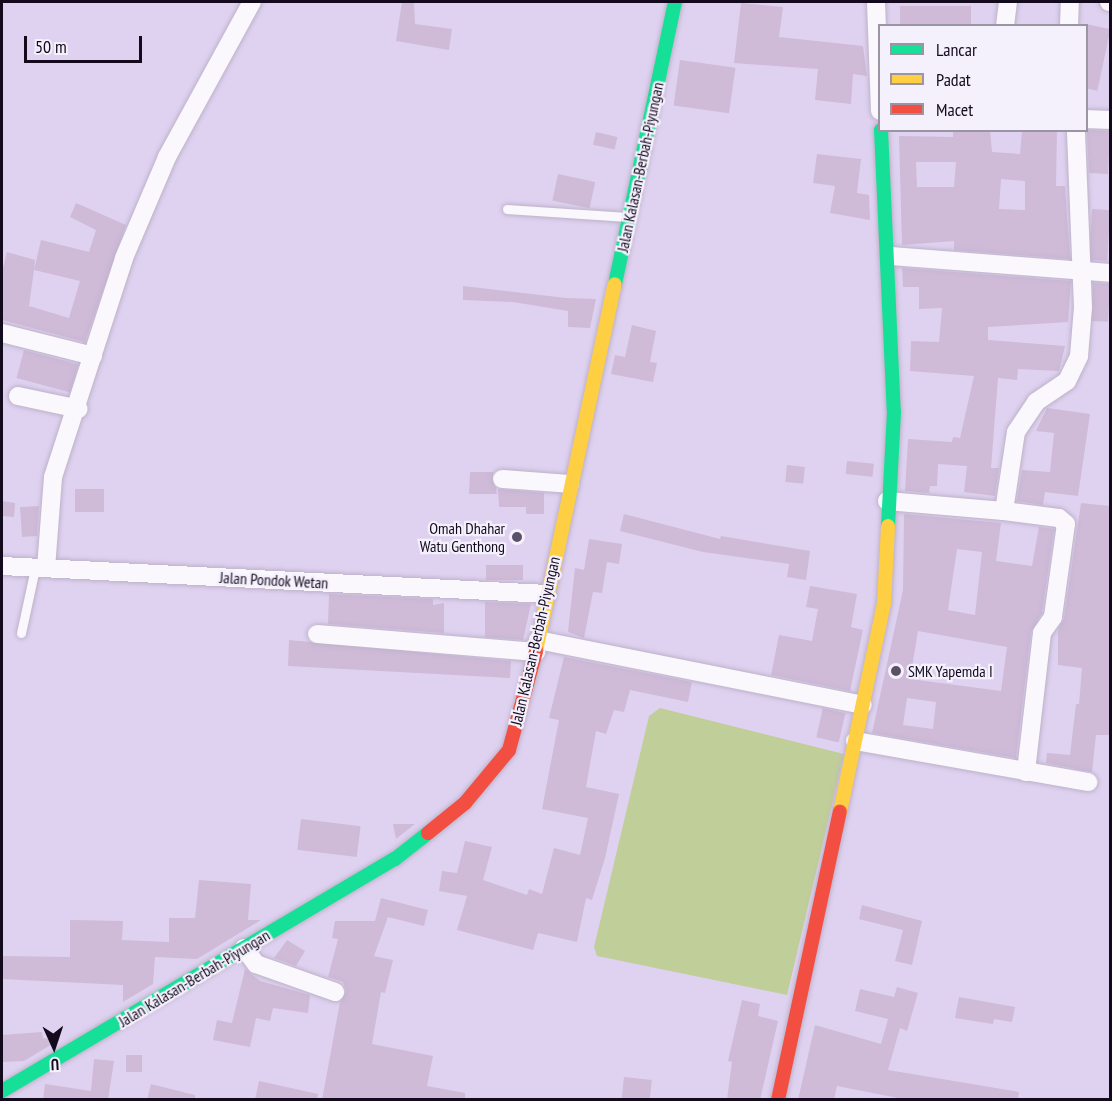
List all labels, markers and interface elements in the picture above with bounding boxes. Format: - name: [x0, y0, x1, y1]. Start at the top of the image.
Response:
- scale bar: [27, 24, 146, 62]
- legend: [878, 24, 1088, 132]
- text: 50 m: [35, 35, 67, 58]
- text: Lancar: [936, 38, 977, 61]
- text: Padat: [936, 68, 971, 91]
- street label: Jalan Kalasan-Berbah-Piyungan: [613, 80, 667, 254]
- text: Macet: [936, 98, 973, 121]
- place label: Omah Dhahar Watu Genthong: [420, 518, 505, 556]
- marker: Omah Dhahar Watu Genthong: [510, 530, 524, 544]
- street label: Jalan Kalasan-Berbah-Piyungan: [506, 555, 564, 727]
- street label: Jalan Pondok Wetan: [219, 568, 329, 592]
- place label: SMK Yapemda I: [908, 661, 994, 681]
- marker: SMK Yapemda I: [889, 664, 903, 678]
- street label: Jalan Kalasan-Berbah-Piyungan: [115, 925, 273, 1031]
- north arrow: [24, 1017, 84, 1077]
- text: U: [50, 1055, 60, 1075]

